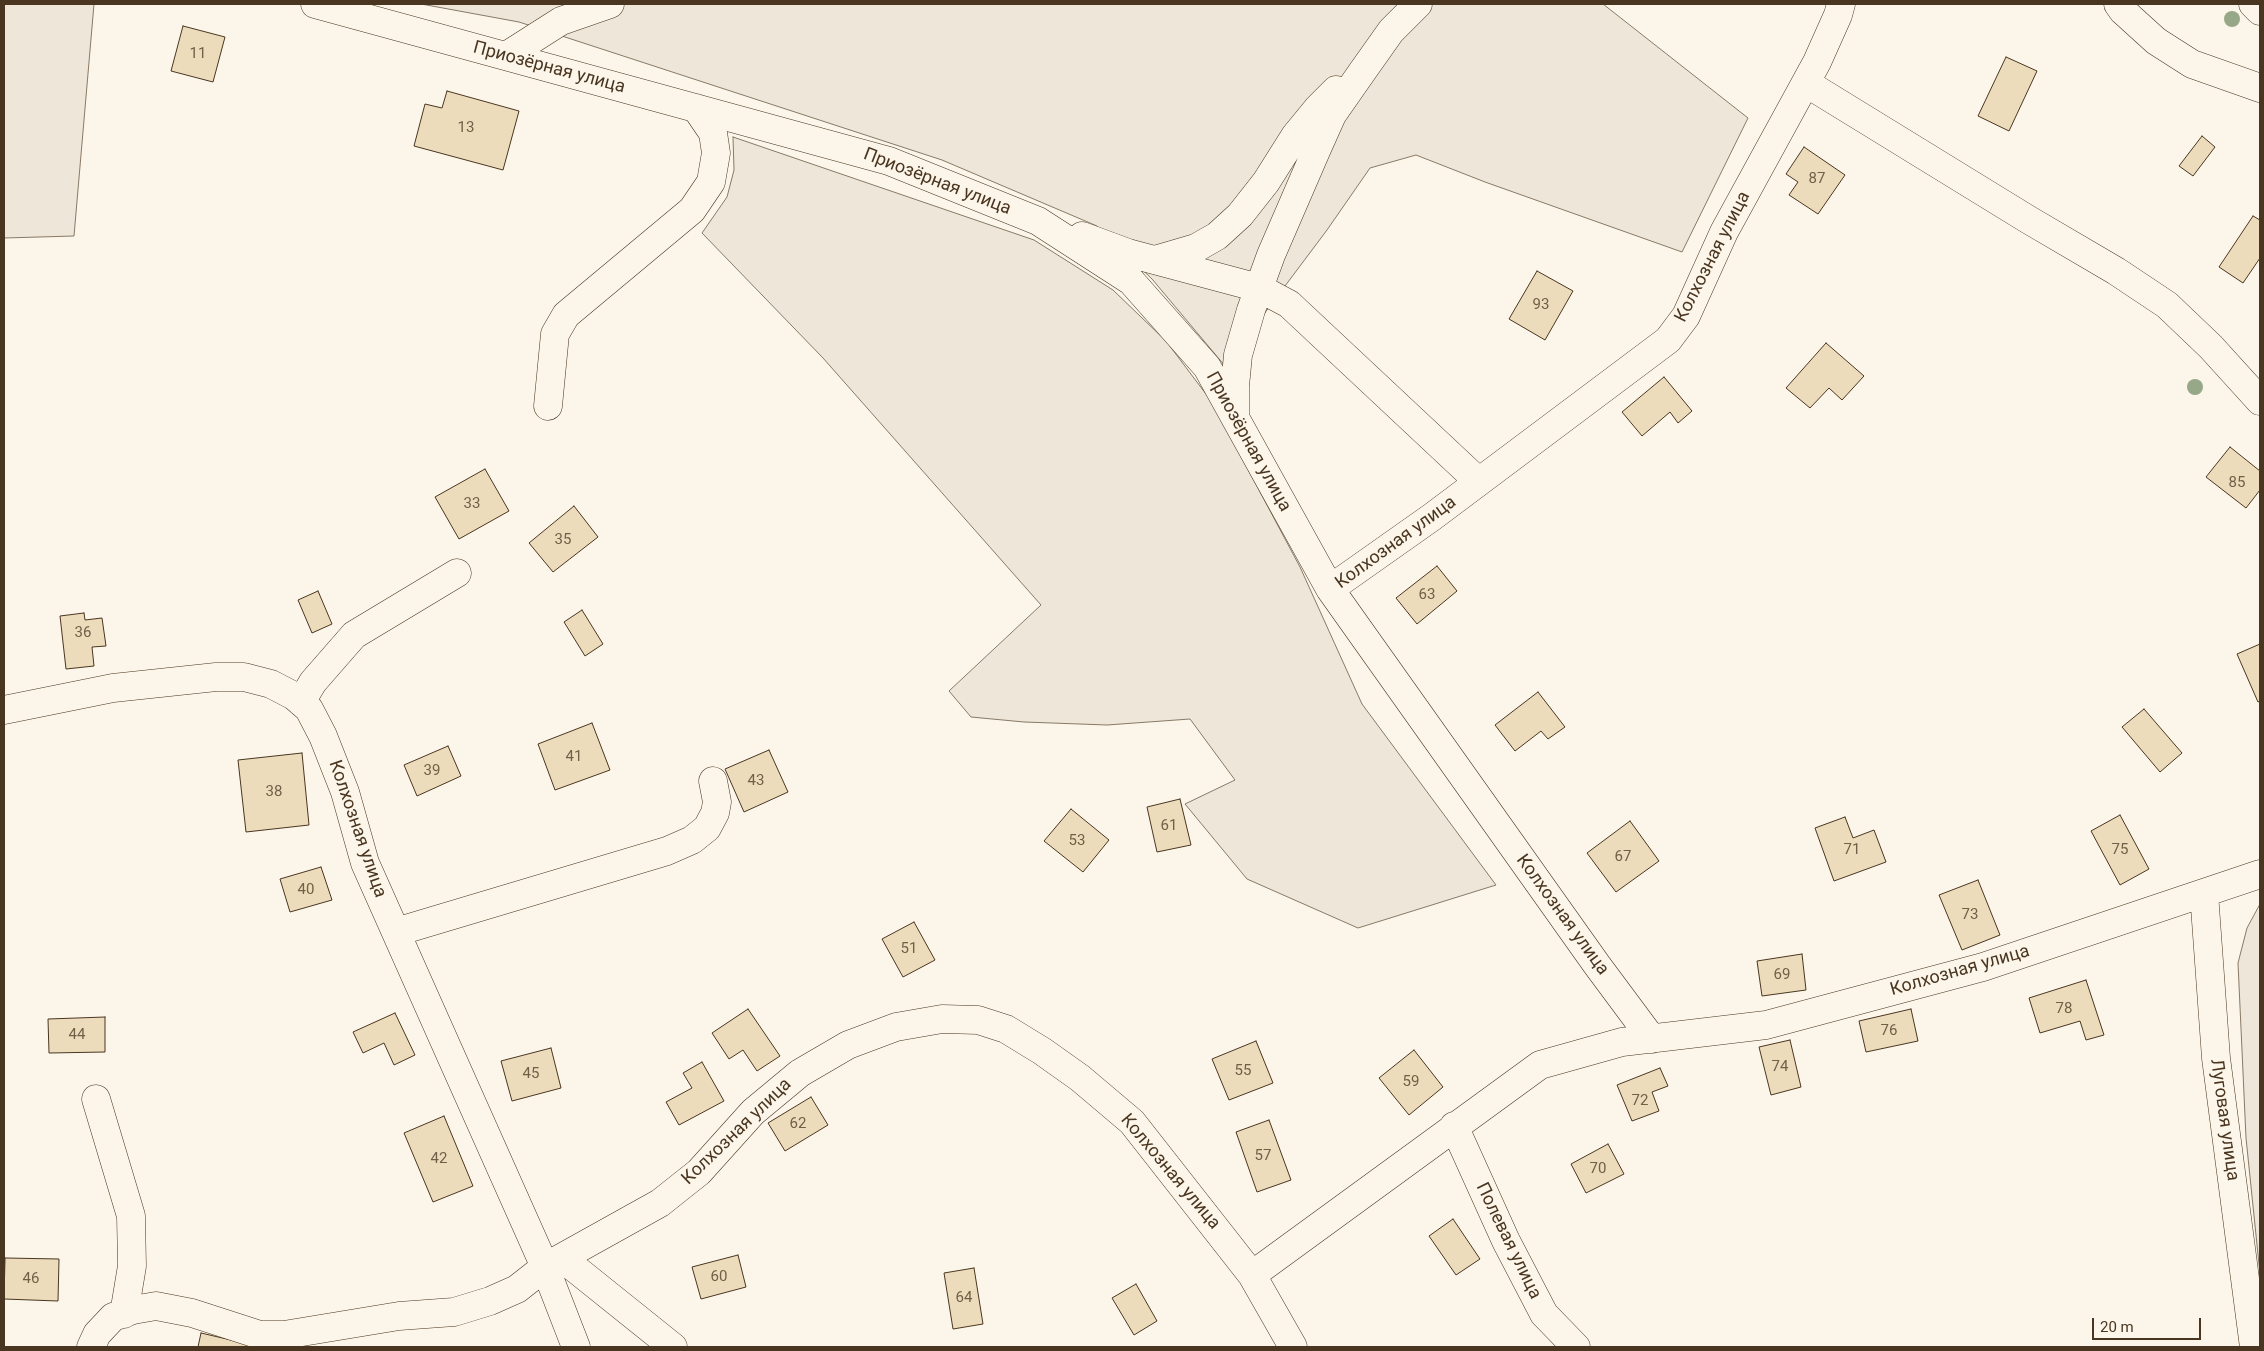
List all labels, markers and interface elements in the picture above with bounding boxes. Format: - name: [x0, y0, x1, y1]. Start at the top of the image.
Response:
- street label: Приозёрная улица: [471, 37, 627, 99]
- house number: 11: [190, 45, 206, 63]
- house number: 13: [458, 119, 474, 137]
- street label: Приозёрная улица: [860, 144, 1014, 220]
- house number: 87: [1809, 170, 1825, 188]
- street label: Колхозная улица: [1671, 188, 1755, 326]
- house number: 93: [1533, 296, 1549, 314]
- street label: Приозёрная улица: [1201, 368, 1295, 516]
- house number: 85: [2229, 474, 2245, 492]
- street label: Колхозная улица: [1331, 492, 1461, 594]
- house number: 33: [464, 495, 480, 513]
- house number: 35: [555, 531, 571, 549]
- house number: 63: [1419, 586, 1435, 604]
- house number: 36: [75, 624, 91, 642]
- house number: 41: [566, 748, 582, 766]
- street label: Колхозная улица: [323, 757, 391, 901]
- house number: 39: [424, 762, 440, 780]
- house number: 43: [748, 772, 764, 790]
- house number: 38: [266, 783, 282, 801]
- house number: 61: [1161, 817, 1177, 835]
- house number: 53: [1069, 832, 1085, 850]
- house number: 71: [1844, 841, 1860, 859]
- house number: 75: [2112, 841, 2128, 859]
- house number: 67: [1615, 848, 1631, 866]
- street label: Колхозная улица: [1511, 850, 1613, 980]
- house number: 40: [298, 881, 314, 899]
- house number: 73: [1962, 906, 1978, 924]
- house number: 51: [901, 940, 917, 958]
- street label: Колхозная улица: [1888, 941, 2032, 1001]
- house number: 69: [1774, 966, 1790, 984]
- house number: 78: [2056, 1000, 2072, 1018]
- house number: 76: [1881, 1022, 1897, 1040]
- house number: 44: [69, 1026, 85, 1044]
- house number: 74: [1772, 1058, 1788, 1076]
- street label: Луговая улица: [2205, 1058, 2243, 1182]
- house number: 55: [1235, 1062, 1251, 1080]
- house number: 45: [523, 1065, 539, 1083]
- house number: 59: [1403, 1073, 1419, 1091]
- street label: Колхозная улица: [678, 1074, 796, 1190]
- house number: 72: [1632, 1092, 1648, 1110]
- street label: Колхозная улица: [1115, 1110, 1225, 1234]
- house number: 62: [790, 1115, 806, 1133]
- house number: 57: [1255, 1147, 1271, 1165]
- house number: 42: [431, 1150, 447, 1168]
- house number: 70: [1590, 1160, 1606, 1178]
- street label: Полевая улица: [1471, 1179, 1545, 1303]
- house number: 60: [711, 1268, 727, 1286]
- house number: 46: [23, 1270, 39, 1288]
- house number: 64: [956, 1289, 972, 1307]
- scale bar: [2094, 1308, 2203, 1340]
- text: 20 m: [2100, 1318, 2134, 1336]

